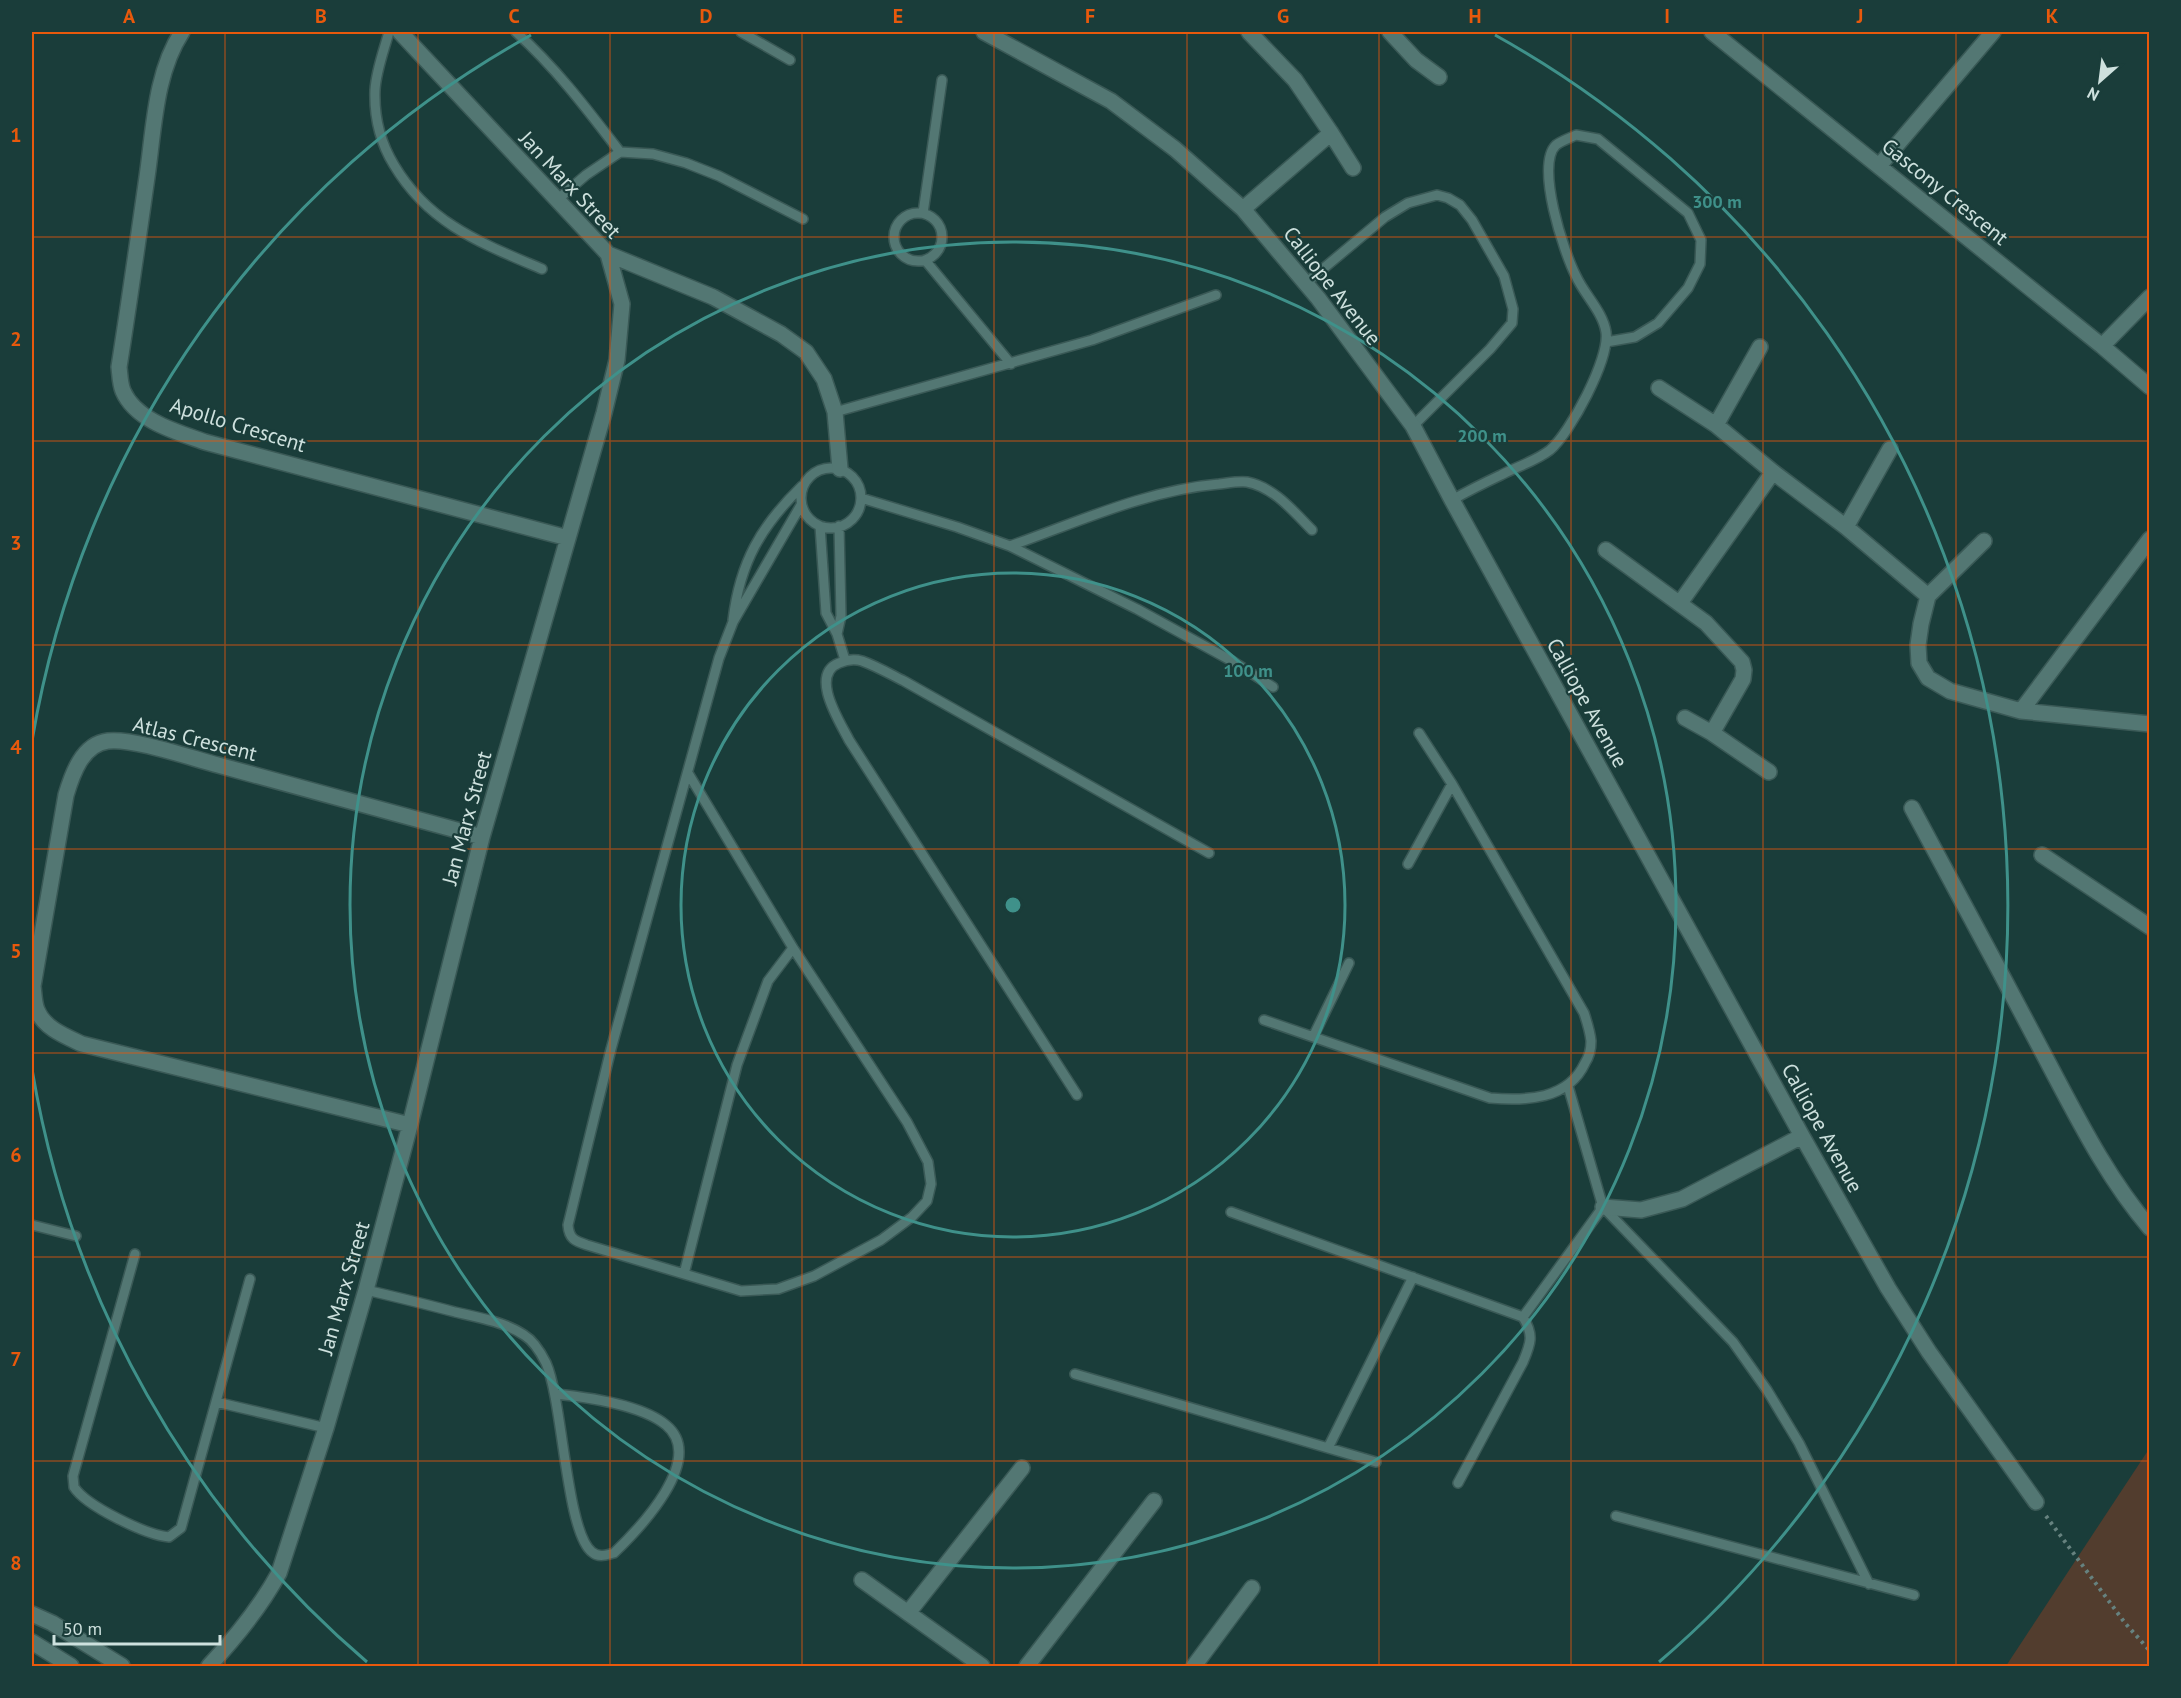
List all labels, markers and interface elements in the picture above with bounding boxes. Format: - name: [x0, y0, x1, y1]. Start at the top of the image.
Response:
- text: A: [123, 3, 136, 29]
- text: B: [315, 3, 327, 29]
- text: C: [508, 3, 520, 29]
- text: D: [700, 3, 713, 29]
- text: E: [893, 3, 903, 29]
- text: F: [1085, 3, 1095, 29]
- text: G: [1277, 3, 1289, 29]
- text: H: [1468, 3, 1482, 29]
- text: I: [1664, 3, 1670, 29]
- text: J: [1856, 3, 1863, 29]
- text: K: [2046, 3, 2059, 29]
- north arrow: [2070, 51, 2130, 111]
- text: N: [2084, 83, 2102, 106]
- text: 1: [10, 122, 22, 148]
- street label: Jan Marx Street: [513, 125, 627, 244]
- street label: Gascony Crescent: [1877, 132, 2014, 251]
- text: 300 m: [1692, 190, 1742, 213]
- street label: Calliope Avenue: [1278, 221, 1387, 351]
- text: 2: [10, 326, 22, 352]
- street label: Apollo Crescent: [167, 391, 309, 458]
- text: 200 m: [1457, 424, 1507, 447]
- text: 3: [10, 530, 22, 556]
- street label: Calliope Avenue: [1541, 633, 1634, 772]
- text: 100 m: [1223, 659, 1273, 682]
- street label: Atlas Crescent: [130, 710, 260, 767]
- text: 4: [10, 734, 22, 760]
- street label: Jan Marx Street: [435, 748, 497, 889]
- centre of rings: [1003, 895, 1023, 915]
- text: 5: [10, 938, 22, 964]
- street label: Calliope Avenue: [1776, 1058, 1869, 1197]
- text: 6: [10, 1142, 22, 1168]
- street label: Jan Marx Street: [311, 1218, 375, 1358]
- text: 7: [10, 1346, 22, 1372]
- text: 8: [10, 1550, 22, 1576]
- scale bar: [54, 1608, 220, 1646]
- text: 50 m: [63, 1617, 102, 1640]

